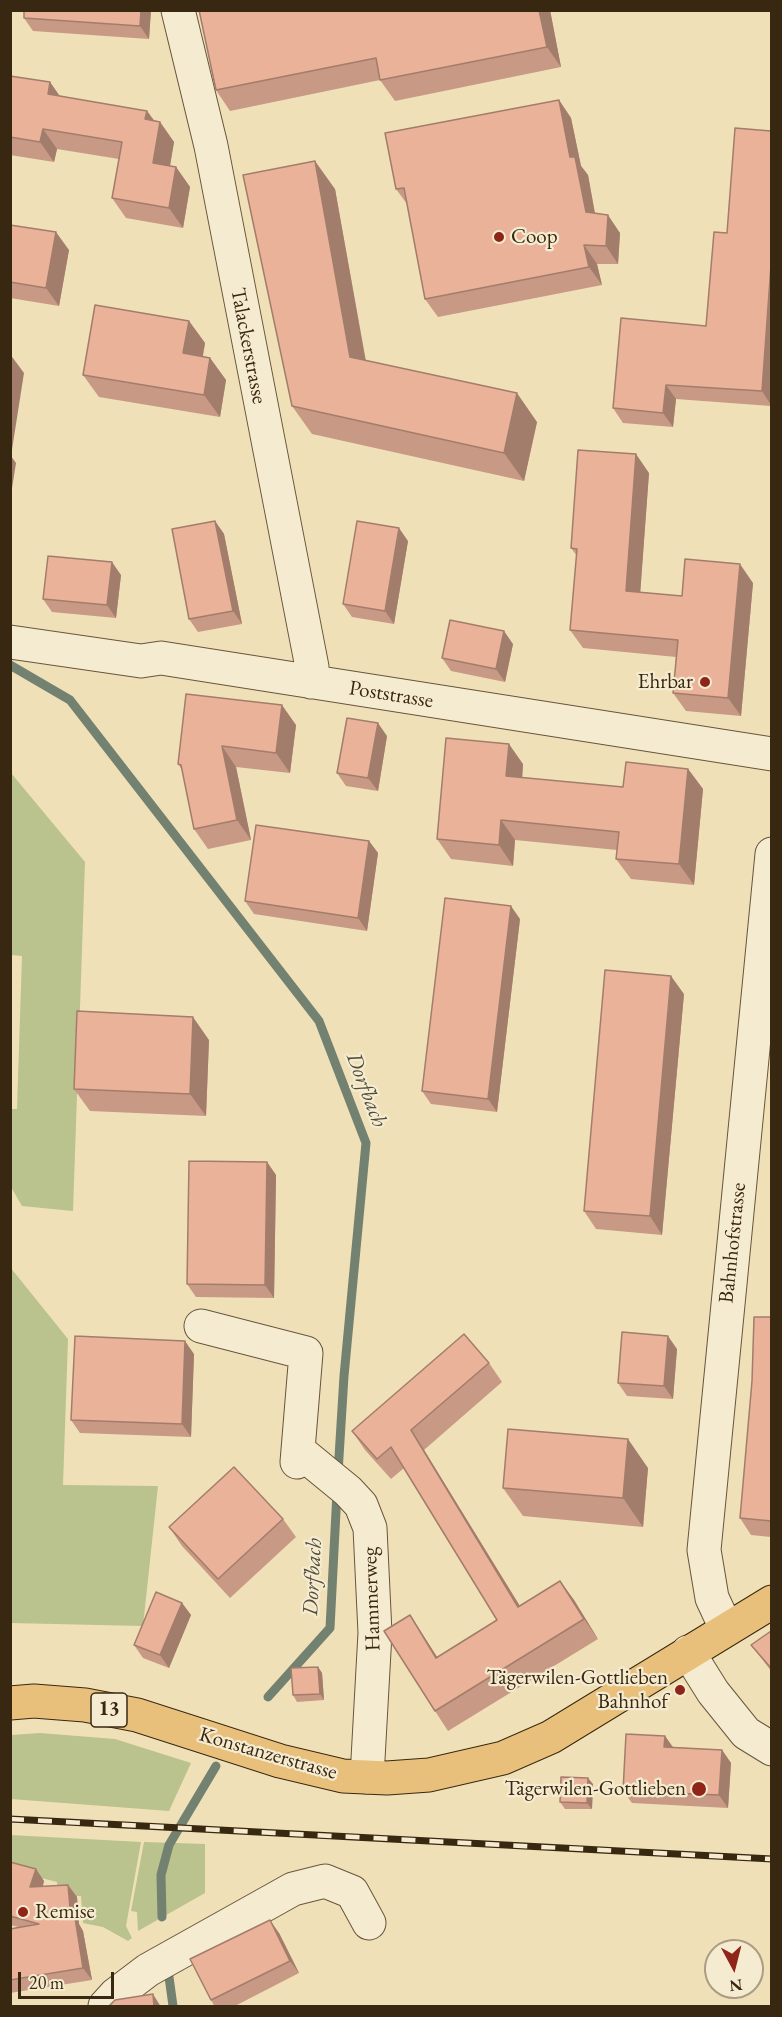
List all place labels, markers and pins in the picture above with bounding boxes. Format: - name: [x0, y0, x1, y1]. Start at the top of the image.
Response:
- place label: Coop: [511, 224, 558, 250]
- marker: Coop: [492, 230, 506, 244]
- place label: Ehrbar: [638, 669, 693, 695]
- marker: Ehrbar: [698, 675, 712, 689]
- place label: Tägerwilen-Gottlieben Bahnhof: [486, 1665, 668, 1715]
- marker: Tägerwilen-Gottlieben Bahnhof: [673, 1683, 687, 1697]
- place label: Tägerwilen-Gottlieben: [504, 1776, 686, 1802]
- marker: Tägerwilen-Gottlieben: [690, 1780, 708, 1798]
- place label: Remise: [35, 1899, 95, 1925]
- marker: Remise: [16, 1905, 30, 1919]

